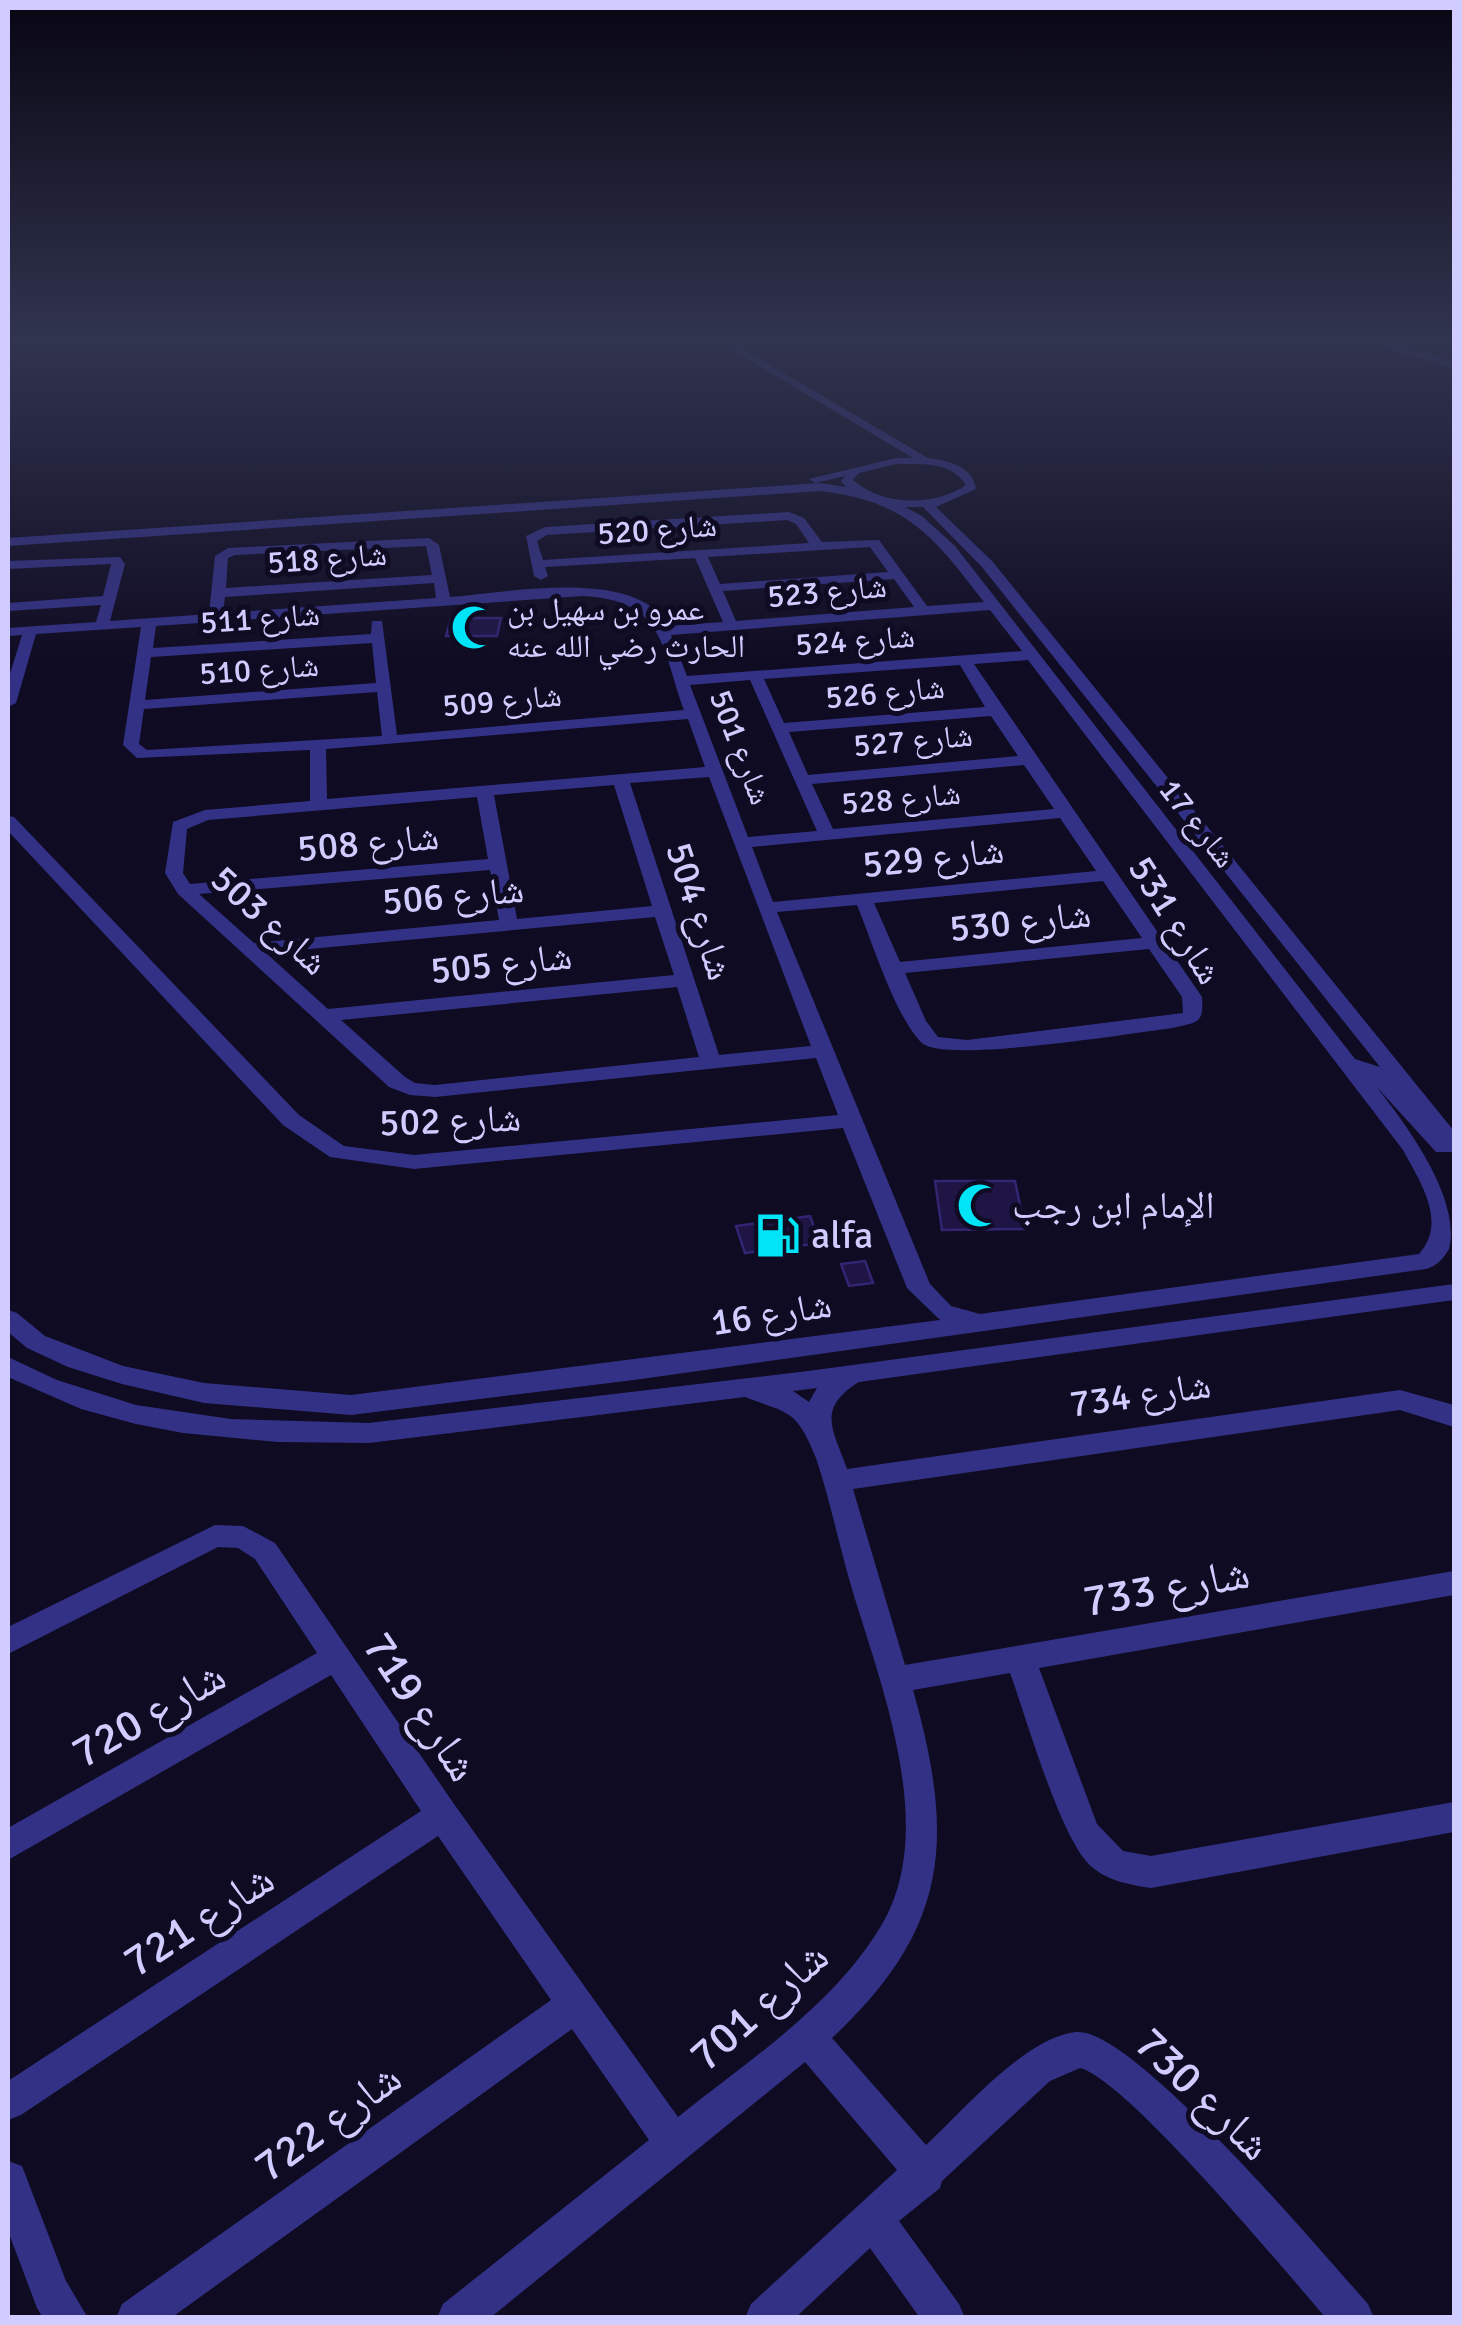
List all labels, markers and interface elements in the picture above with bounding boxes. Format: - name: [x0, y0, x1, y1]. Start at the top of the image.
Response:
- street label: شارع 520: [596, 506, 718, 553]
- street label: شارع 518: [266, 535, 388, 582]
- street label: شارع 523: [766, 567, 888, 616]
- place label: عمرو بن سهيل بن الحارث رضي الله عنه: [507, 590, 745, 671]
- street label: شارع 511: [199, 595, 321, 642]
- mosque icon: عمرو بن سهيل بن الحارث رضي الله عنه: [450, 603, 498, 651]
- street label: شارع 524: [794, 617, 916, 664]
- street label: شارع 510: [198, 646, 320, 693]
- street label: شارع 526: [824, 668, 946, 717]
- street label: شارع 509: [441, 676, 563, 725]
- street label: شارع 501: [701, 684, 780, 810]
- street label: شارع 527: [852, 716, 974, 765]
- street label: شارع 17: [1151, 771, 1245, 876]
- street label: شارع 528: [840, 774, 962, 823]
- street label: شارع 508: [295, 813, 441, 872]
- street label: شارع 529: [860, 827, 1006, 888]
- street label: شارع 504: [655, 836, 744, 986]
- street label: شارع 531: [1118, 848, 1233, 993]
- street label: شارع 503: [201, 855, 338, 985]
- street label: شارع 506: [380, 866, 526, 925]
- street label: شارع 530: [947, 891, 1093, 952]
- street label: شارع 505: [428, 933, 574, 994]
- street label: شارع 502: [378, 1095, 522, 1146]
- mosque icon: الإمام ابن رجب: [955, 1181, 1003, 1229]
- place label: الإمام ابن رجب: [1012, 1182, 1215, 1230]
- fuel station icon: alfa: [754, 1211, 802, 1259]
- place label: alfa: [811, 1212, 873, 1259]
- street label: شارع 16: [707, 1281, 835, 1346]
- street label: شارع 734: [1066, 1361, 1214, 1428]
- street label: شارع 733: [1079, 1546, 1254, 1629]
- street label: شارع 719: [351, 1622, 491, 1792]
- street label: شارع 720: [62, 1648, 235, 1780]
- street label: شارع 721: [113, 1851, 284, 1989]
- street label: شارع 701: [678, 1929, 840, 2083]
- street label: شارع 730: [1123, 2016, 1283, 2172]
- street label: شارع 722: [244, 2050, 412, 2194]

